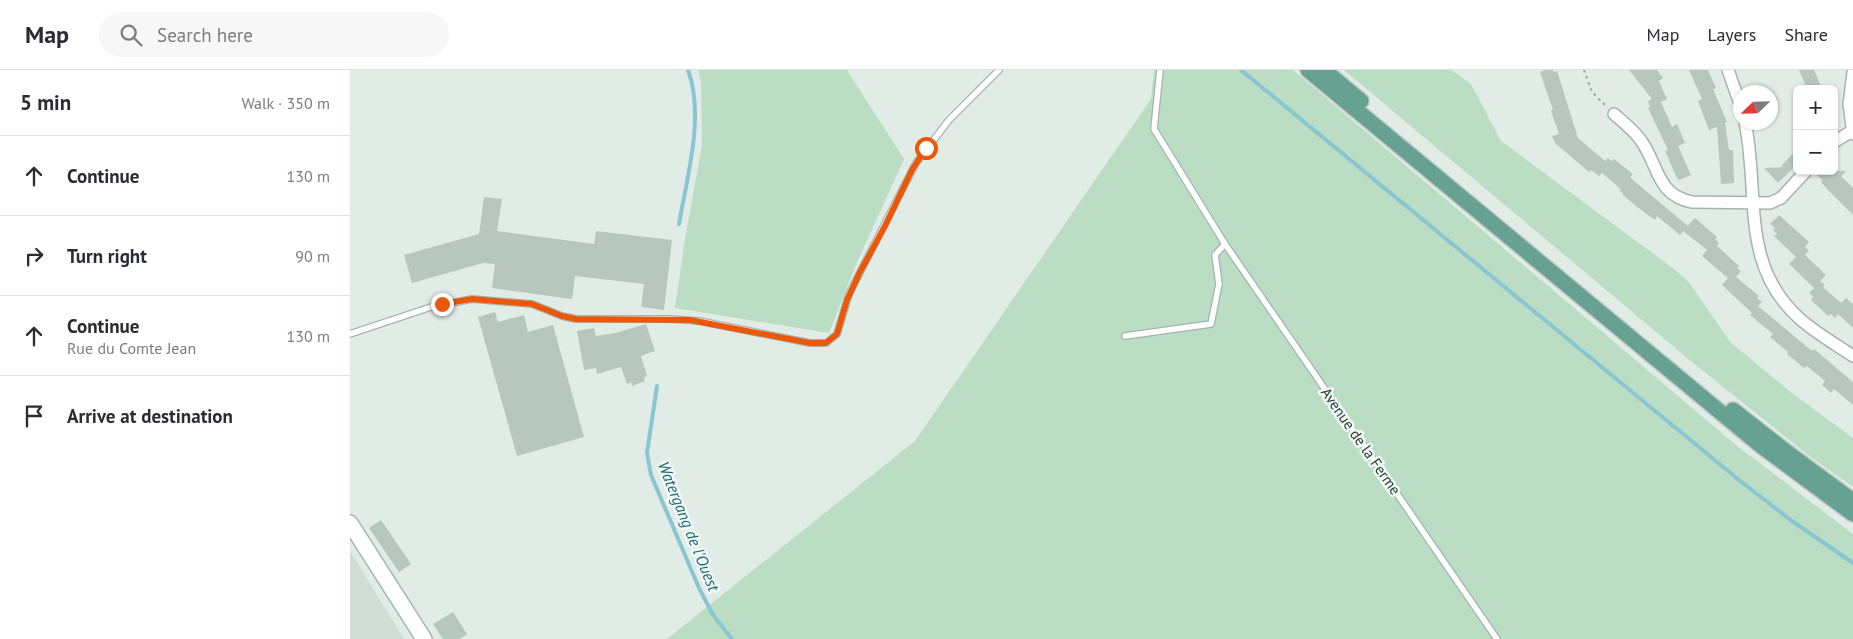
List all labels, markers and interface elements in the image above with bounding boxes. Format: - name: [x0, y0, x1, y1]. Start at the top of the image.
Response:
- search box: [99, 12, 449, 57]
- text: Map: [25, 19, 69, 50]
- icon: search: [117, 21, 145, 49]
- text: Search here: [157, 23, 253, 47]
- text: Map: [1647, 23, 1679, 46]
- text: Layers: [1707, 23, 1756, 46]
- text: Share: [1784, 23, 1828, 46]
- north arrow: [1733, 85, 1778, 130]
- map controls: [1793, 85, 1838, 175]
- button: +: [1793, 85, 1838, 130]
- text: 5 min: [20, 89, 71, 116]
- text: Walk · 350 m: [241, 93, 330, 113]
- button: −: [1793, 130, 1838, 175]
- route start: [915, 137, 938, 160]
- icon: ahead: [20, 162, 48, 190]
- text: Continue: [67, 164, 139, 188]
- text: 130 m: [287, 166, 330, 186]
- icon: right: [20, 242, 48, 270]
- text: Turn right: [67, 244, 147, 268]
- text: 90 m: [295, 246, 330, 266]
- route end: [431, 293, 454, 316]
- text: Continue: [67, 314, 139, 338]
- icon: ahead: [20, 322, 48, 350]
- text: 130 m: [287, 326, 330, 346]
- text: Rue du Comte Jean: [67, 338, 196, 358]
- street label: Avenue de la Ferme: [1317, 384, 1405, 498]
- icon: arrive: [20, 402, 48, 430]
- text: Arrive at destination: [67, 404, 233, 428]
- water label: Watergang de l'Ouest: [654, 458, 725, 595]

